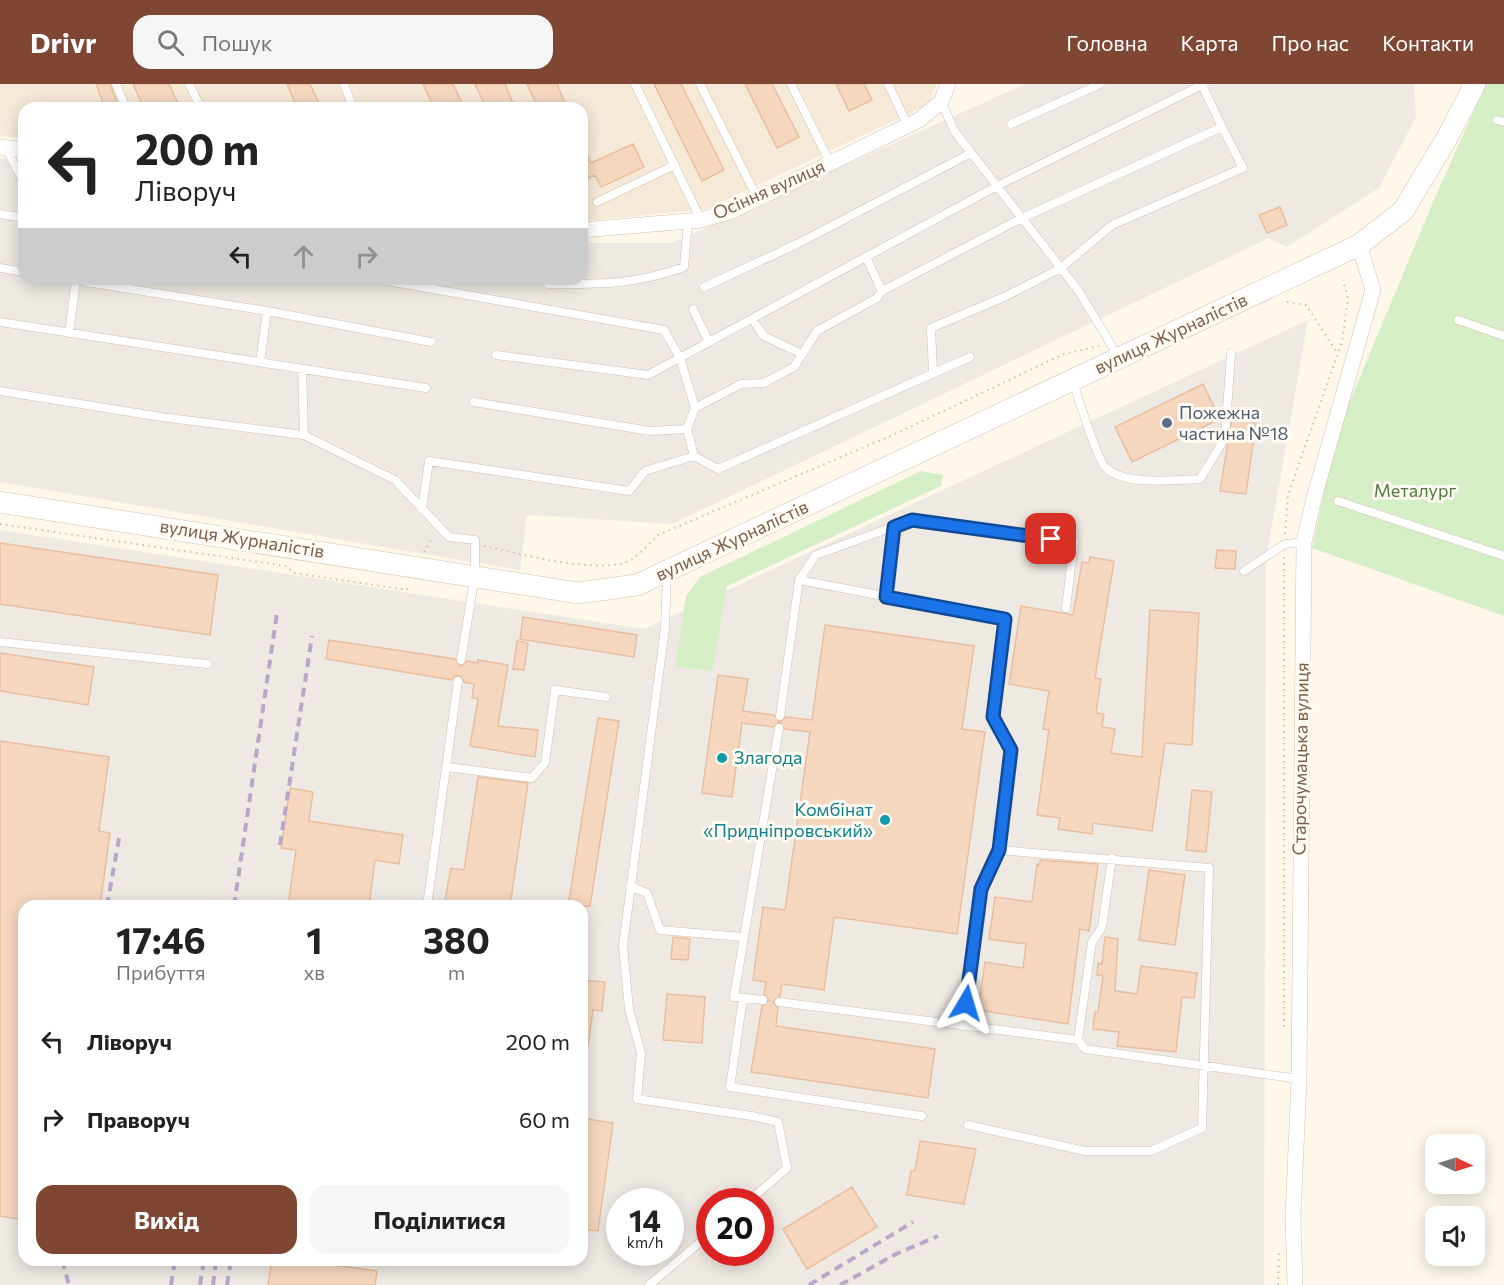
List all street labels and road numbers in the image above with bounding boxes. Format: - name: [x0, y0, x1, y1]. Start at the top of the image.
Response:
- street label: Осіння вулиця: [709, 155, 828, 224]
- street label: вулиця Журналістів: [1091, 288, 1251, 378]
- street label: вулиця Журналістів: [652, 495, 812, 585]
- street label: вулиця Журналістів: [158, 514, 326, 562]
- street label: Старочумацька вулиця: [1287, 662, 1313, 856]

